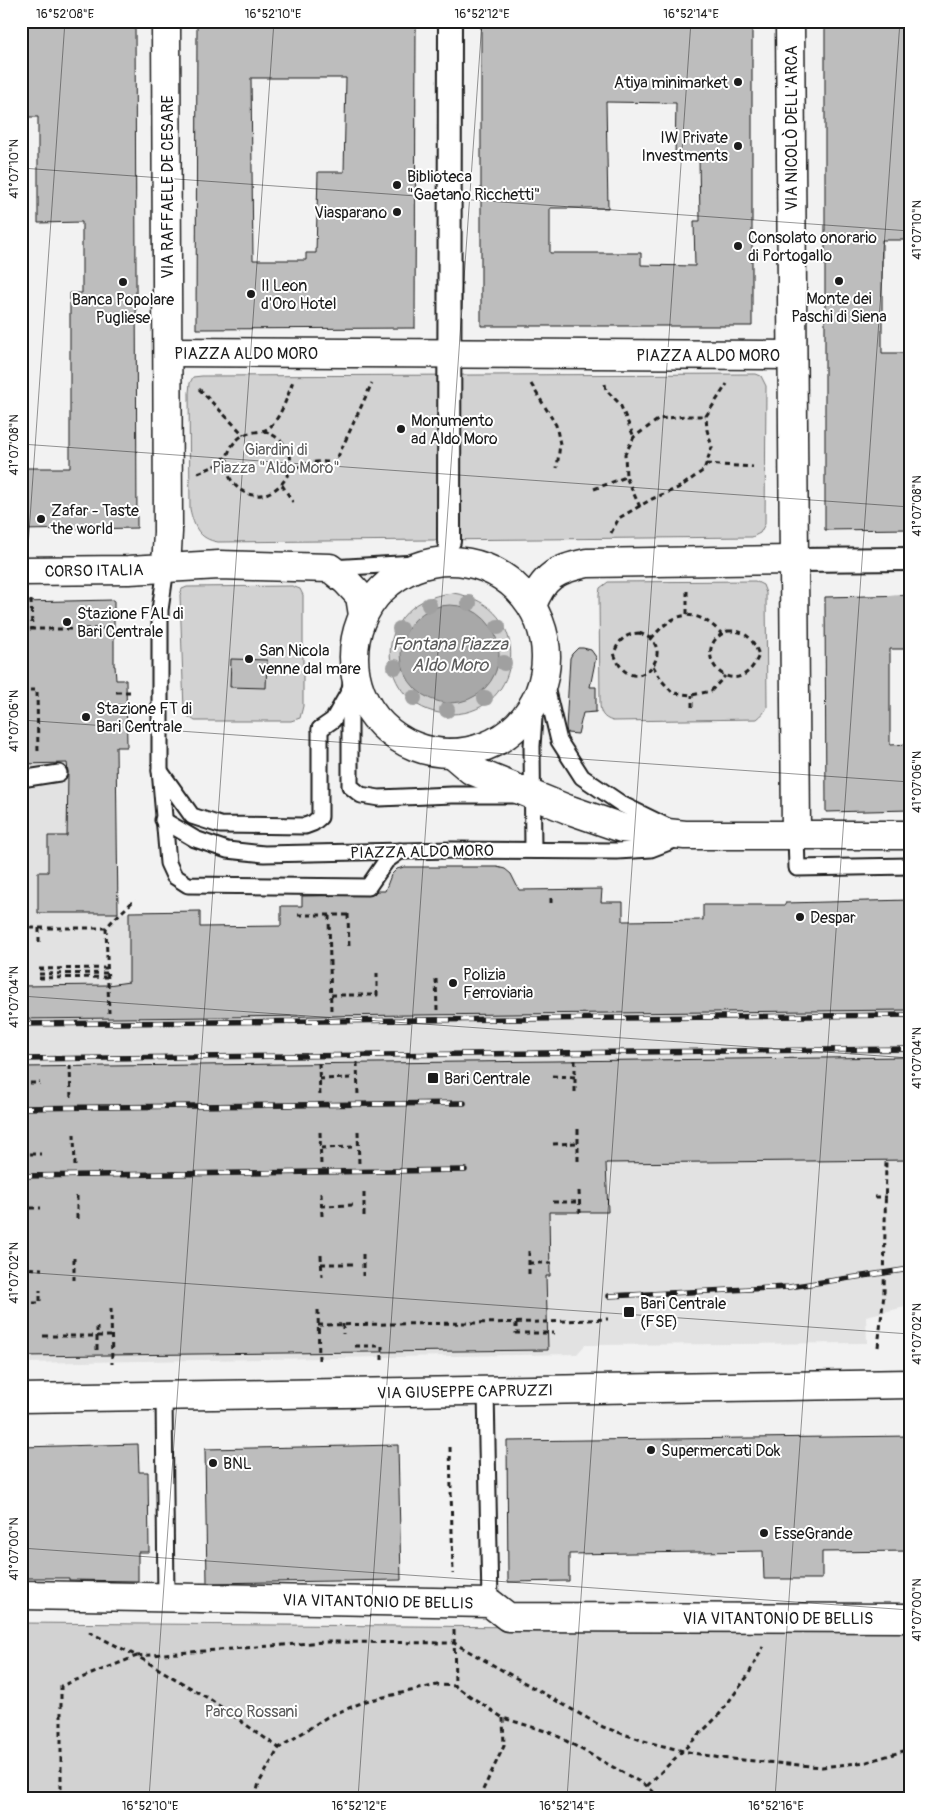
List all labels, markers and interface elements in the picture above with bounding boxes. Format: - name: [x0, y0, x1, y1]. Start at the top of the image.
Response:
- text: 16°52'08"E: [36, 7, 94, 22]
- text: 16°52'10"E: [245, 7, 301, 22]
- text: 16°52'12"E: [454, 7, 510, 22]
- text: 16°52'14"E: [663, 7, 719, 22]
- street label: VIA NICOLÒ DELL'ARCA: [781, 45, 802, 211]
- place label: Atiya minimarket: [614, 73, 729, 93]
- marker: Atiya minimarket: [732, 76, 744, 88]
- street label: VIA RAFFAELE DE CESARE: [158, 95, 178, 279]
- place label: IW Private Investments: [641, 128, 728, 166]
- text: 41°07'10"N: [7, 139, 22, 199]
- marker: IW Private Investments: [732, 140, 744, 152]
- place label: Biblioteca "Gaetano Ricchetti": [407, 167, 540, 205]
- marker: Biblioteca "Gaetano Ricchetti": [391, 179, 403, 191]
- text: 41°07'10"N: [910, 200, 925, 260]
- place label: Viasparano: [314, 203, 387, 223]
- marker: Viasparano: [391, 206, 403, 218]
- place label: Consolato onorario di Portogallo: [748, 228, 877, 266]
- marker: Consolato onorario di Portogallo: [732, 240, 744, 252]
- marker: Monte dei Paschi di Siena: [833, 275, 845, 287]
- marker: Banca Popolare Pugliese: [117, 276, 129, 288]
- place label: Il Leon d'Oro Hotel: [261, 276, 337, 314]
- marker: Il Leon d'Oro Hotel: [245, 288, 257, 300]
- place label: Monte dei Paschi di Siena: [791, 289, 887, 327]
- place label: Banca Popolare Pugliese: [72, 290, 174, 328]
- street label: PIAZZA ALDO MORO: [174, 344, 318, 364]
- street label: PIAZZA ALDO MORO: [636, 346, 780, 366]
- place label: Monumento ad Aldo Moro: [411, 411, 498, 449]
- text: 41°07'08"N: [7, 414, 22, 476]
- marker: Monumento ad Aldo Moro: [395, 423, 407, 435]
- park label: Giardini di Piazza "Aldo Moro": [212, 440, 340, 478]
- text: 41°07'08"N: [910, 475, 925, 537]
- place label: Zafar - Taste the world: [50, 501, 139, 539]
- marker: Zafar - Taste the world: [35, 513, 47, 525]
- street label: CORSO ITALIA: [44, 560, 144, 582]
- place label: Stazione FAL di Bari Centrale: [77, 604, 184, 642]
- marker: Stazione FAL di Bari Centrale: [61, 616, 73, 628]
- water label: Fontana Piazza Aldo Moro: [392, 633, 509, 677]
- place label: San Nicola venne dal mare: [258, 641, 361, 679]
- marker: San Nicola venne dal mare: [243, 653, 255, 665]
- text: 41°07'06"N: [7, 690, 22, 752]
- place label: Stazione FT di Bari Centrale: [96, 699, 192, 737]
- marker: Stazione FT di Bari Centrale: [80, 711, 92, 723]
- text: 41°07'06"N: [910, 751, 925, 813]
- street label: PIAZZA ALDO MORO: [350, 841, 494, 863]
- place label: Despar: [810, 908, 856, 928]
- marker: Despar: [794, 911, 806, 923]
- place label: Polizia Ferroviaria: [463, 965, 533, 1003]
- text: 41°07'04"N: [7, 966, 22, 1028]
- marker: Polizia Ferroviaria: [447, 977, 459, 989]
- text: 41°07'04"N: [910, 1027, 925, 1089]
- place label: Bari Centrale: [444, 1069, 530, 1089]
- marker: Bari Centrale: [426, 1071, 440, 1085]
- text: 41°07'02"N: [7, 1242, 22, 1304]
- place label: Bari Centrale (FSE): [640, 1294, 726, 1332]
- text: 41°07'02"N: [910, 1303, 925, 1365]
- marker: Bari Centrale (FSE): [622, 1305, 636, 1319]
- street label: VIA GIUSEPPE CAPRUZZI: [377, 1380, 553, 1404]
- place label: Supermercati Dok: [661, 1441, 781, 1461]
- marker: Supermercati Dok: [645, 1444, 657, 1456]
- place label: BNL: [223, 1454, 252, 1474]
- marker: BNL: [207, 1457, 219, 1469]
- text: 41°07'00"N: [7, 1517, 22, 1581]
- place label: EsseGrande: [774, 1524, 853, 1544]
- marker: EsseGrande: [758, 1527, 770, 1539]
- text: 41°07'00"N: [910, 1578, 925, 1642]
- street label: VIA VITANTONIO DE BELLIS: [282, 1590, 474, 1614]
- street label: VIA VITANTONIO DE BELLIS: [683, 1609, 873, 1629]
- park label: Parco Rossani: [205, 1702, 297, 1722]
- text: 16°52'10"E: [122, 1799, 178, 1814]
- text: 16°52'12"E: [331, 1799, 387, 1814]
- text: 16°52'14"E: [539, 1799, 595, 1814]
- text: 16°52'16"E: [748, 1799, 804, 1814]

